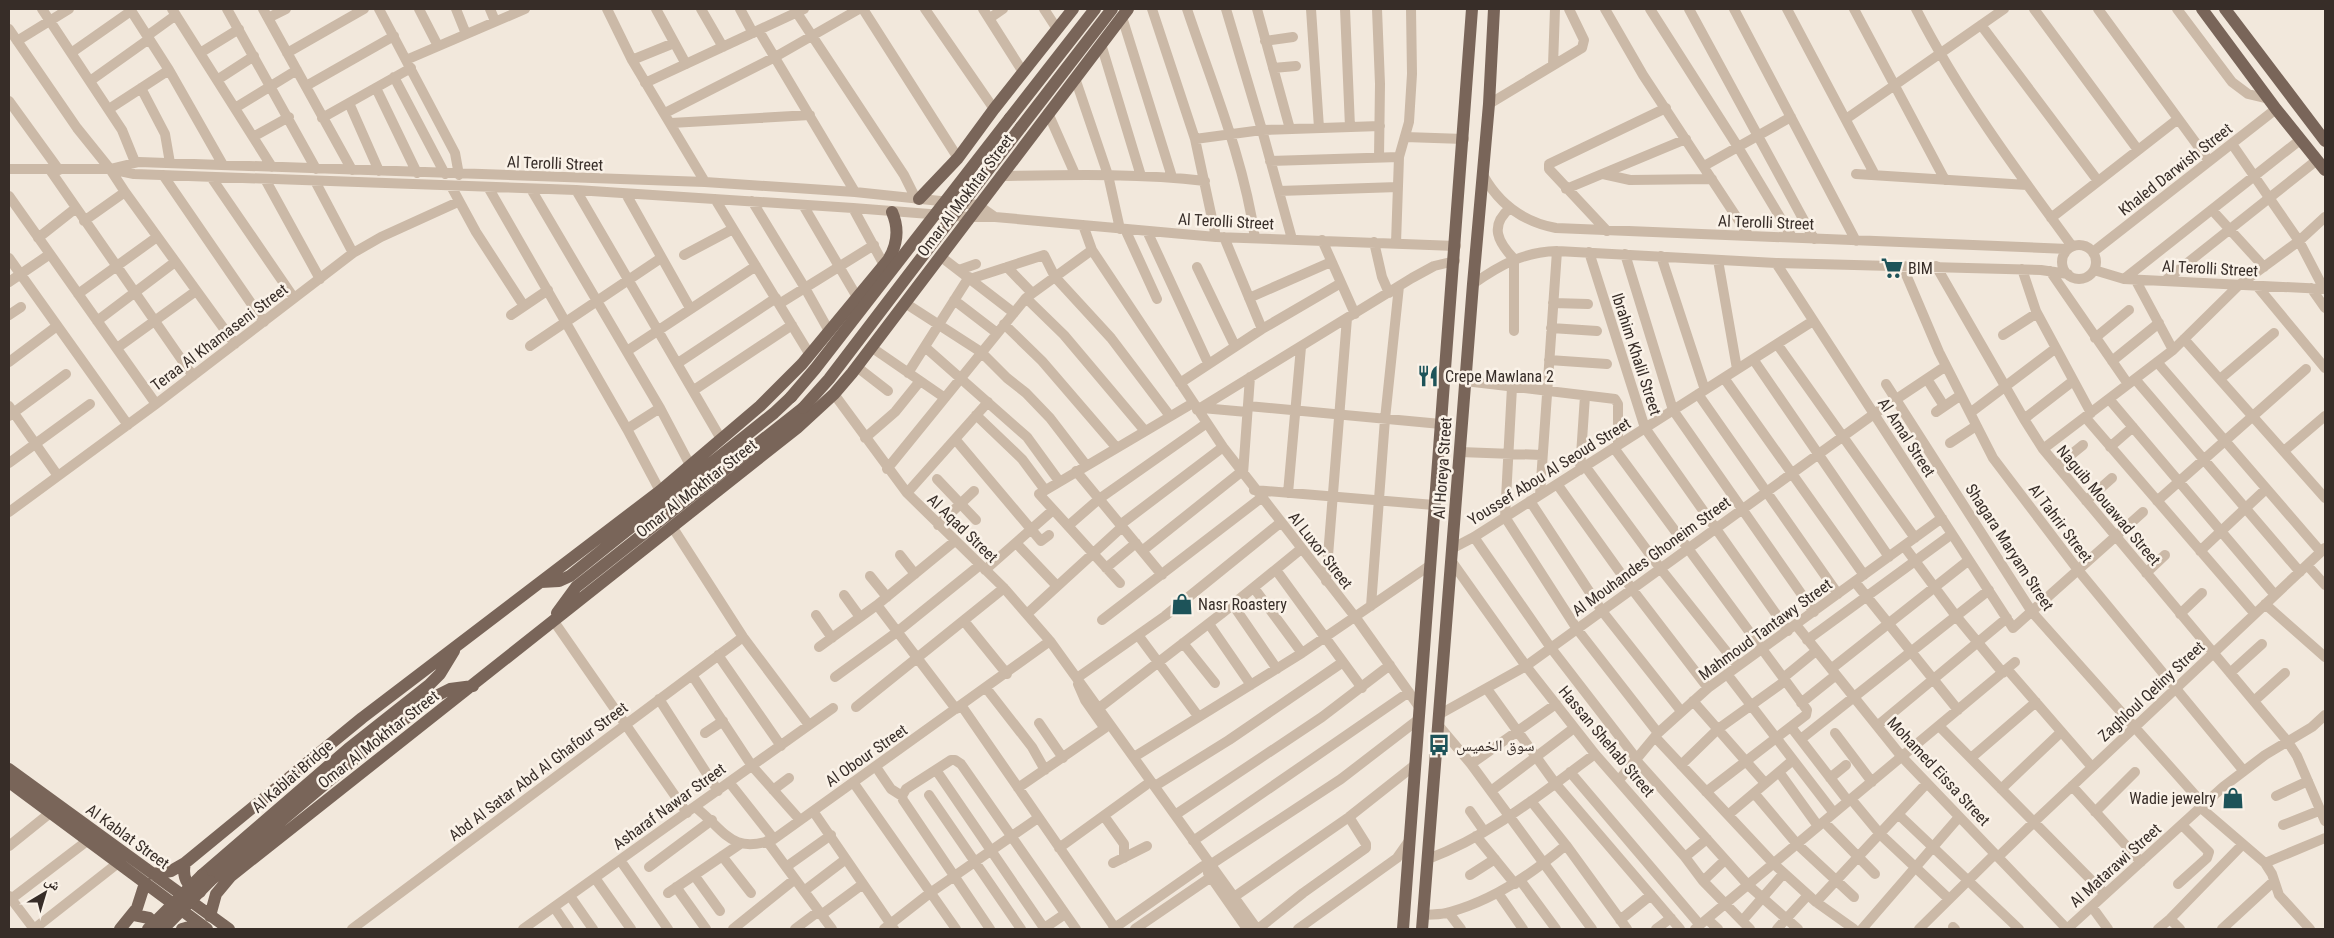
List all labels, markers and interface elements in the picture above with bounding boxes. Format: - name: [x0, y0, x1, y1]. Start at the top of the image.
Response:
- street label: Khaled Darwish Street: [2115, 119, 2236, 220]
- street label: Omar Al Mokhtar Street: [913, 130, 1018, 260]
- street label: Al Terolli Street: [507, 152, 604, 175]
- street label: Al Terolli Street: [1177, 209, 1275, 234]
- street label: Al Terolli Street: [1718, 211, 1815, 234]
- supermarket icon: BIM: [1879, 255, 1905, 281]
- street label: Al Terolli Street: [2161, 256, 2259, 281]
- place label: BIM: [1908, 259, 1933, 278]
- street label: Teraa Al Khamaseni Street: [147, 280, 292, 395]
- street label: Ibrahim Khalil Street: [1608, 291, 1665, 418]
- restaurant icon: Crepe Mawlana 2: [1415, 363, 1441, 389]
- place label: Crepe Mawlana 2: [1445, 367, 1554, 386]
- street label: Al Amal Street: [1874, 394, 1939, 481]
- street label: Youssef Abou Al Seoud Street: [1464, 413, 1634, 529]
- street label: Al Horeya Street: [1429, 416, 1456, 520]
- street label: Omar Al Mokhtar Street: [632, 435, 761, 541]
- street label: Naguib Mouawad Street: [2053, 441, 2165, 570]
- street label: Shagara Maryam Street: [1961, 480, 2058, 614]
- street label: Al Tahrir Street: [2025, 480, 2097, 567]
- street label: Al Aqad Street: [923, 490, 1002, 567]
- street label: Al Mouhandes Ghoneim Street: [1568, 492, 1734, 620]
- street label: Al Luxor Street: [1285, 508, 1357, 593]
- street label: Mahmoud Tantawy Street: [1695, 575, 1836, 684]
- shop icon: Nasr Roastery: [1169, 591, 1195, 617]
- place label: Nasr Roastery: [1198, 595, 1287, 614]
- street label: Zaghloul Qeliny Street: [2094, 637, 2209, 746]
- street label: Hassan Shehab Street: [1555, 682, 1659, 801]
- street label: Omar Al Mokhtar Street: [314, 686, 443, 792]
- street label: Abd Al Satar Abd Al Ghafour Street: [445, 698, 632, 845]
- street label: Mohamed Eissa Street: [1883, 713, 1994, 830]
- street label: Al Obour Street: [822, 720, 911, 791]
- bus stop icon: سوق الخميس: [1426, 732, 1452, 758]
- street label: Al Kablat Bridge: [248, 736, 337, 817]
- place label: سوق الخميس: [1456, 736, 1535, 756]
- street label: Asharaf Nawar Street: [609, 759, 730, 854]
- shop icon: Wadie jewelry: [2220, 785, 2246, 811]
- place label: Wadie jewelry: [2129, 789, 2216, 808]
- street label: Al Kablat Street: [82, 800, 173, 873]
- street label: Al Matarawi Street: [2066, 819, 2165, 911]
- north arrow: [20, 868, 70, 918]
- text: ش: [42, 872, 64, 895]

